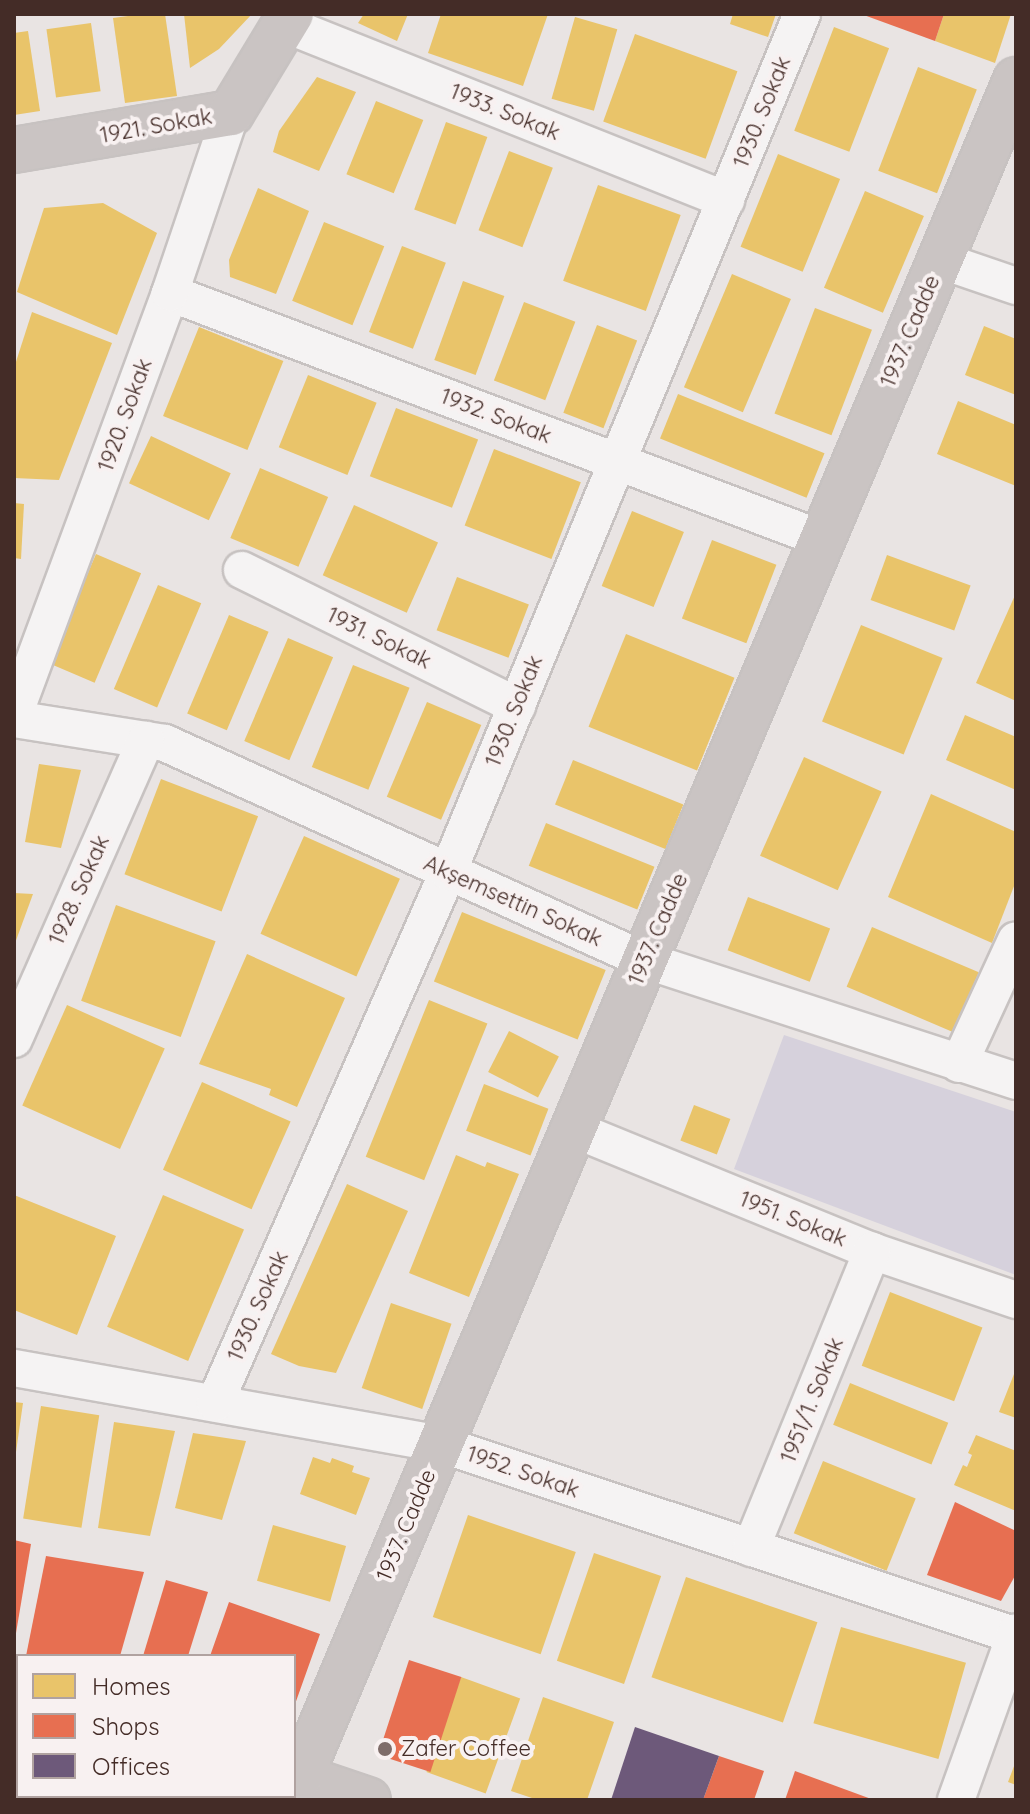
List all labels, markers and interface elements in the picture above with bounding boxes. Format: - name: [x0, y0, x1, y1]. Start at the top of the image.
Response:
- street label: 1930. Sokak: [728, 53, 796, 171]
- street label: 1933. Sokak: [446, 78, 564, 146]
- street label: 1921. Sokak: [98, 103, 214, 149]
- street label: 1937. Cadde: [875, 271, 945, 391]
- street label: 1920. Sokak: [92, 355, 158, 475]
- street label: 1932. Sokak: [437, 383, 555, 449]
- street label: 1931. Sokak: [323, 601, 435, 675]
- street label: 1930. Sokak: [480, 652, 548, 770]
- street label: 1928. Sokak: [43, 831, 115, 949]
- street label: Akşemsettin Sokak: [420, 850, 606, 952]
- street label: 1937. Cadde: [623, 869, 693, 989]
- street label: 1951. Sokak: [736, 1186, 850, 1252]
- street label: 1930. Sokak: [222, 1247, 294, 1365]
- street label: 1951/1. Sokak: [775, 1334, 849, 1466]
- street label: 1952. Sokak: [463, 1440, 583, 1504]
- street label: 1937. Cadde: [371, 1465, 441, 1585]
- legend: [16, 1654, 296, 1798]
- text: Homes: [92, 1671, 170, 1701]
- text: Shops: [92, 1711, 159, 1741]
- place label: Zafer Coffee: [401, 1736, 531, 1762]
- marker: Zafer Coffee: [376, 1740, 394, 1758]
- text: Offices: [92, 1751, 170, 1781]

